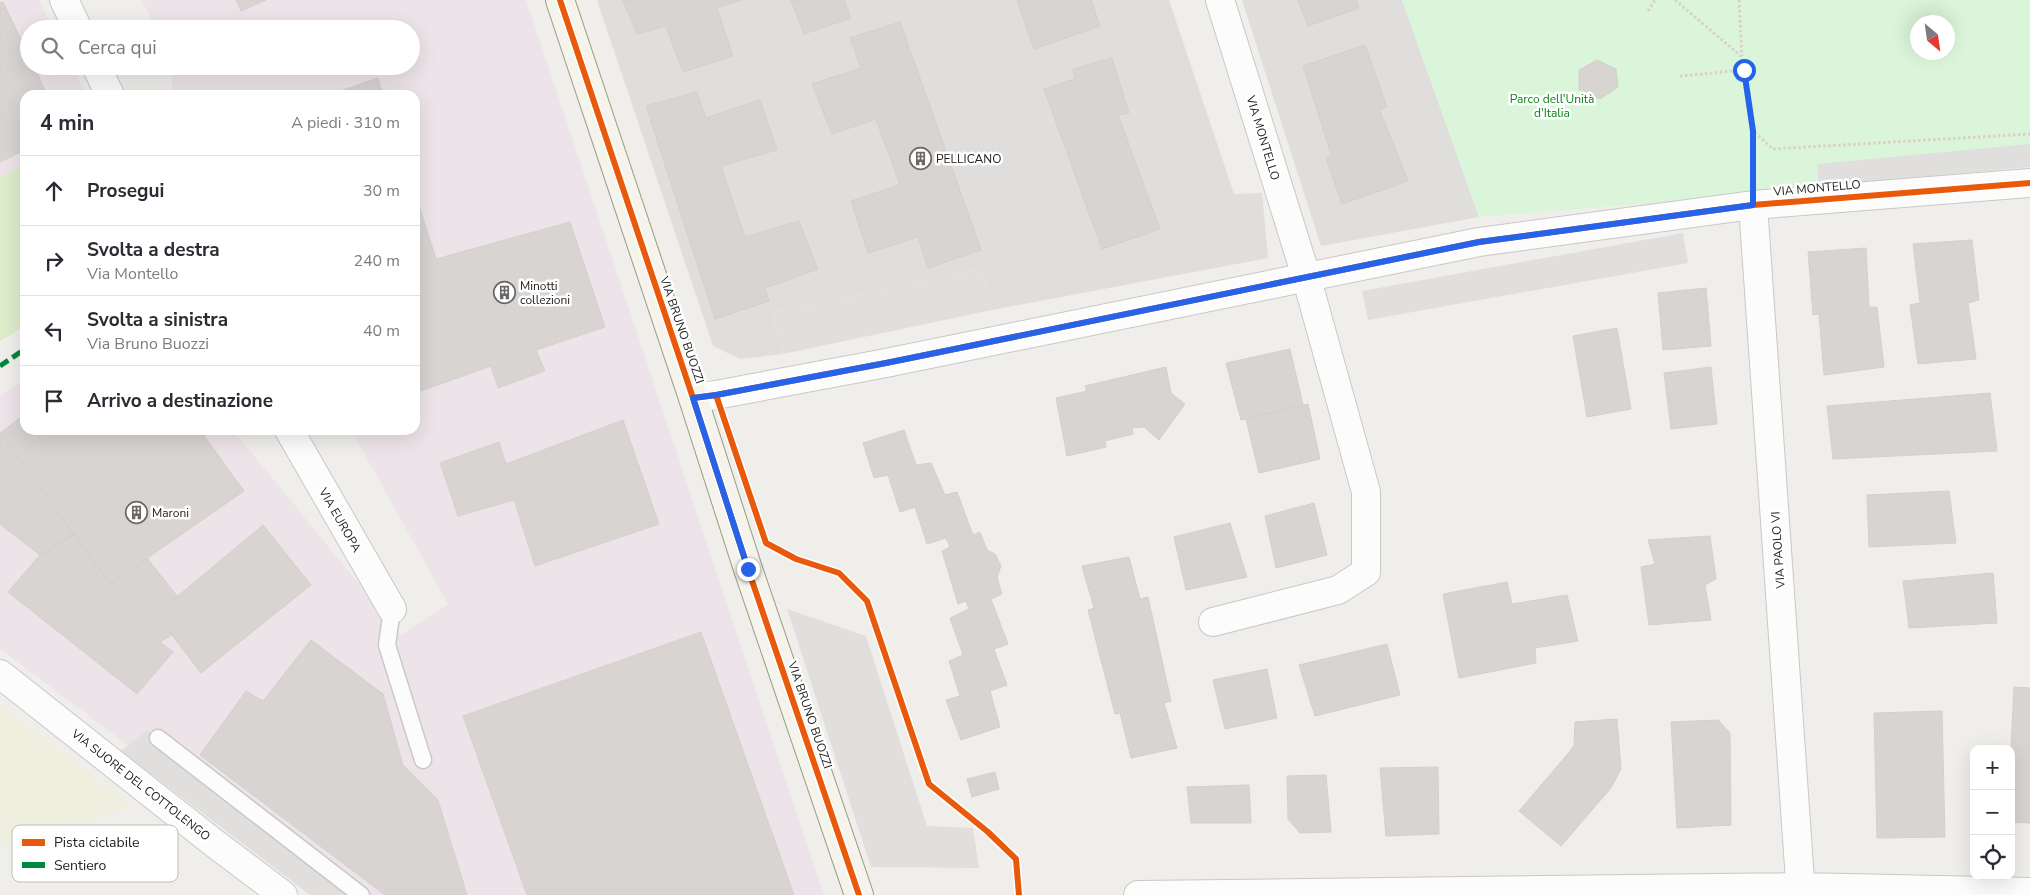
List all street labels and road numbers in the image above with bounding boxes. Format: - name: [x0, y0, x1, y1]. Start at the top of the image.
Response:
- street label: VIA MONTELLO: [1242, 93, 1283, 182]
- street label: VIA MONTELLO: [1772, 176, 1861, 200]
- street label: VIA BRUNO BUOZZI: [656, 273, 708, 386]
- street label: VIA EUROPA: [315, 484, 365, 555]
- street label: VIA PAOLO VI: [1767, 511, 1789, 590]
- street label: VIA BRUNO BUOZZI: [784, 658, 836, 771]
- street label: VIA SUORE DEL COTTOLENGO: [67, 725, 214, 844]

